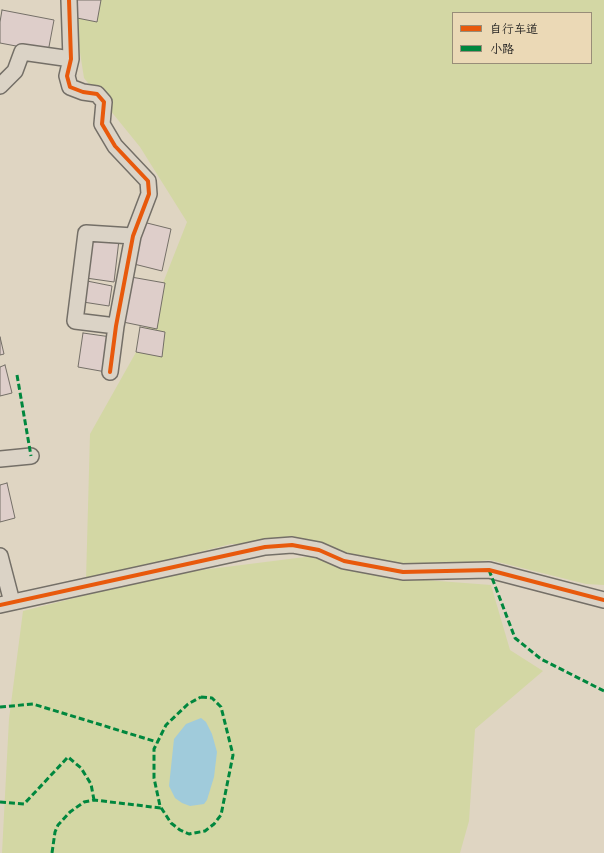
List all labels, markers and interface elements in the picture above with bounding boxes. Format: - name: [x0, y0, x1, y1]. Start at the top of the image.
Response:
- legend: [452, 12, 592, 64]
- text: 自行车道: [490, 22, 538, 36]
- text: 小路: [490, 42, 514, 56]

